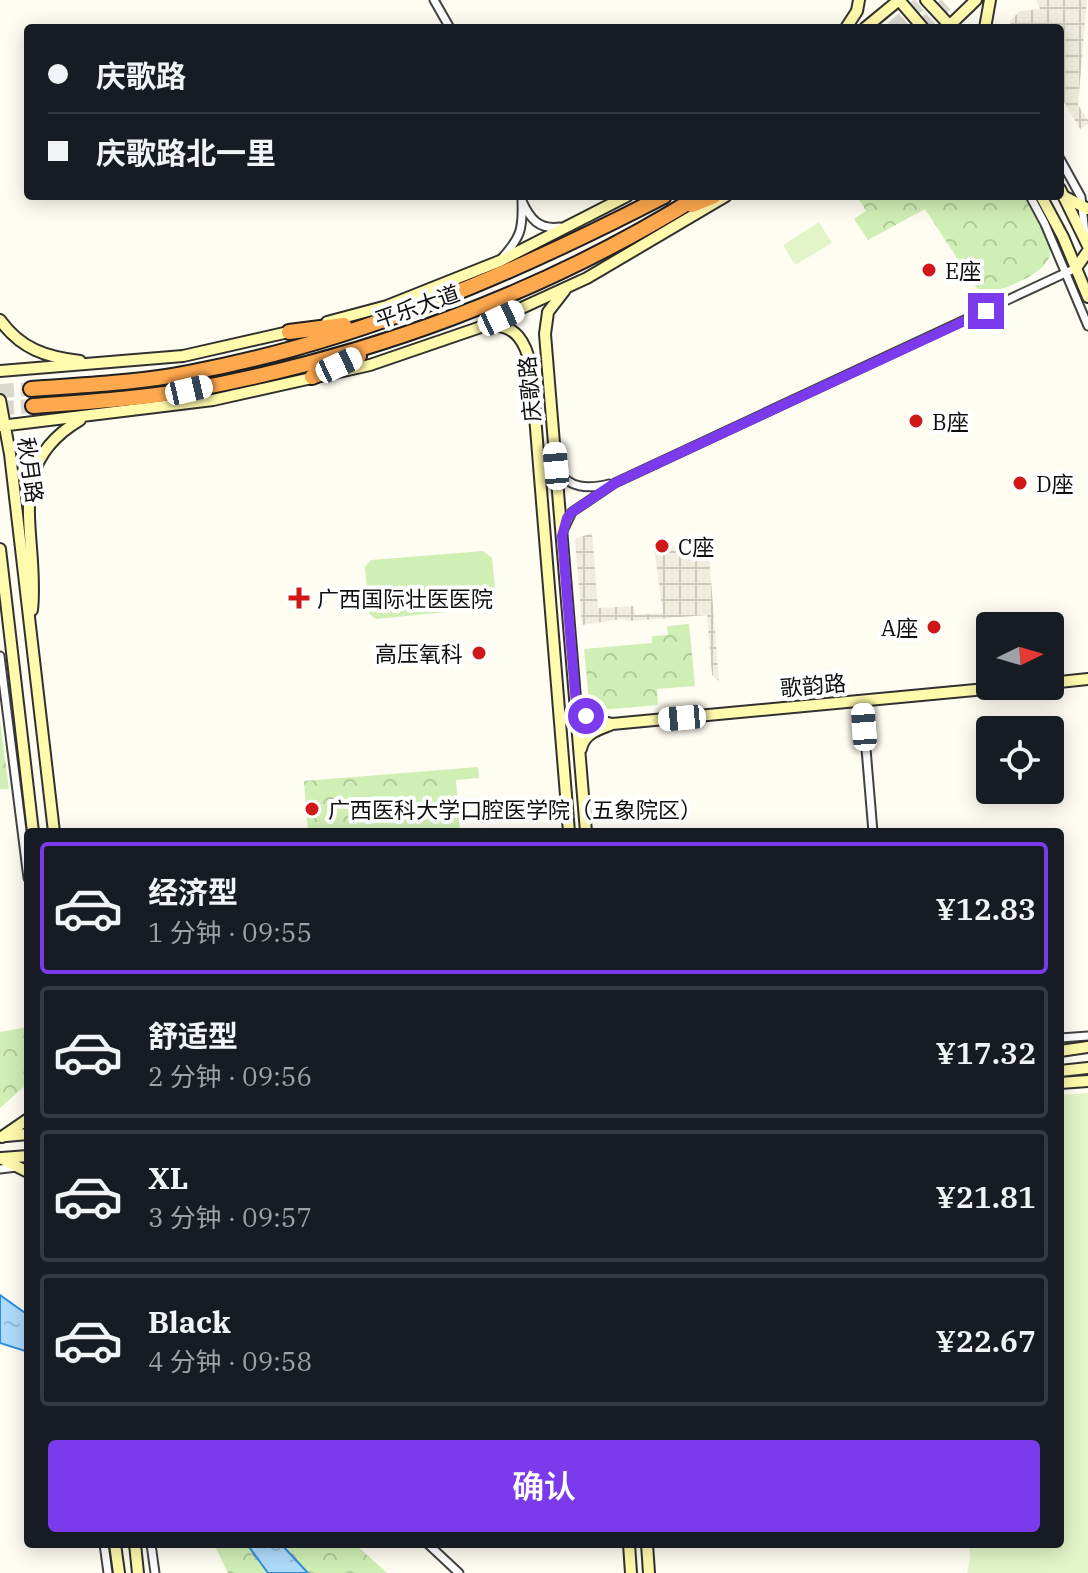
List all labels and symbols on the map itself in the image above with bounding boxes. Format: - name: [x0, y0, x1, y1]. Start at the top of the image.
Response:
- place label: E座: [945, 256, 981, 285]
- marker: E座: [920, 261, 938, 279]
- street label: 平乐大道: [371, 278, 463, 334]
- route end: [968, 293, 1004, 329]
- car: [474, 297, 528, 339]
- car: [312, 344, 366, 386]
- street label: 庆歌路: [512, 355, 546, 423]
- car: [163, 373, 215, 407]
- place label: B座: [932, 407, 969, 436]
- marker: B座: [907, 412, 925, 430]
- street label: 秋月路: [12, 435, 50, 505]
- car: [542, 441, 570, 491]
- place label: D座: [1036, 469, 1074, 498]
- marker: D座: [1011, 474, 1029, 492]
- place label: C座: [678, 532, 714, 561]
- marker: C座: [653, 537, 671, 555]
- place label: 广西国际壮医医院: [317, 584, 493, 613]
- marker: 广西国际壮医医院: [288, 587, 310, 609]
- north arrow: [976, 612, 1064, 700]
- place label: A座: [881, 613, 918, 642]
- marker: A座: [925, 618, 943, 636]
- place label: 高压氧科: [375, 639, 463, 668]
- marker: 高压氧科: [470, 644, 488, 662]
- street label: 歌韵路: [779, 668, 847, 702]
- route start: [568, 698, 604, 734]
- car: [850, 702, 878, 752]
- car: [657, 704, 707, 732]
- place label: 广西医科大学口腔医学院（五象院区）: [328, 795, 702, 824]
- marker: 广西医科大学口腔医学院（五象院区）: [303, 800, 321, 818]

